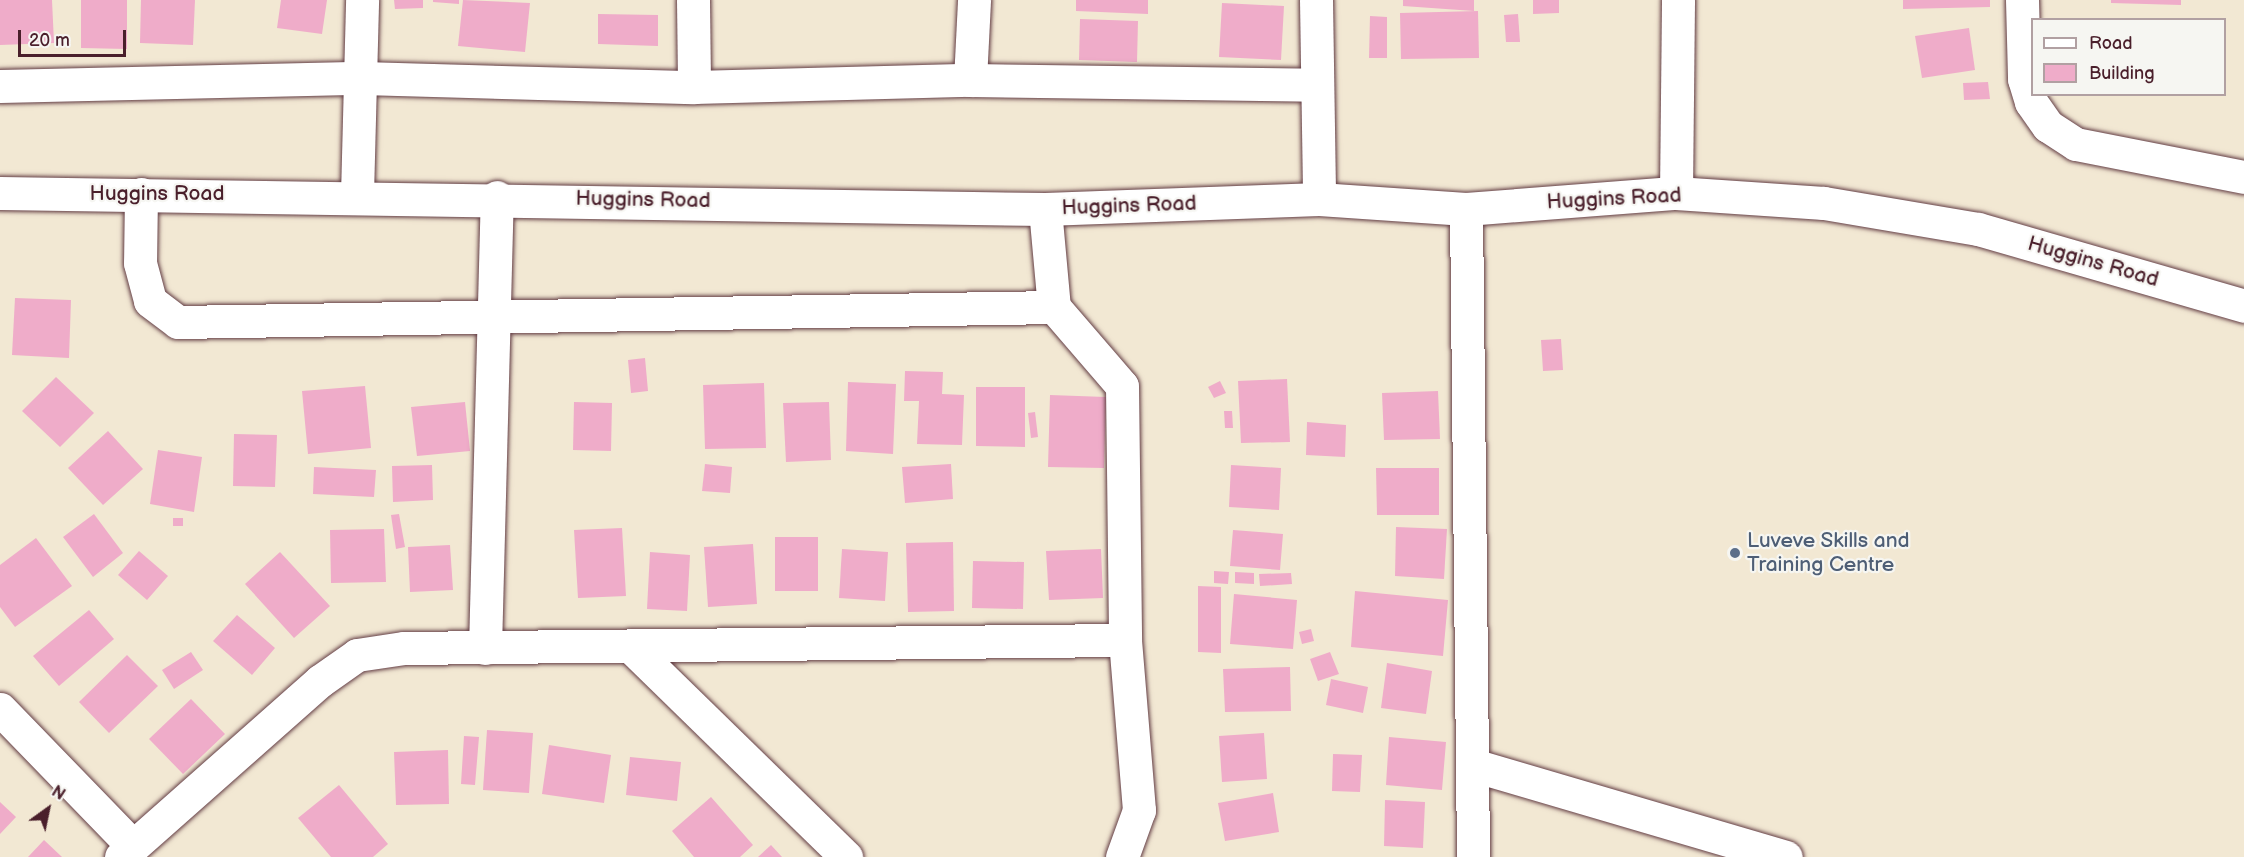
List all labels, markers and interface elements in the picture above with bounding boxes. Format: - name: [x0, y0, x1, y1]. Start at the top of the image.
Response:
- scale bar: [21, 18, 129, 56]
- legend: [2031, 18, 2226, 96]
- text: 20 m: [29, 30, 70, 51]
- text: Road: [2089, 33, 2133, 54]
- text: Building: [2089, 63, 2155, 84]
- street label: Huggins Road: [90, 181, 224, 207]
- street label: Huggins Road: [1546, 183, 1682, 215]
- street label: Huggins Road: [575, 186, 711, 214]
- street label: Huggins Road: [1061, 191, 1197, 221]
- street label: Huggins Road: [2025, 231, 2161, 293]
- place label: Luveve Skills and Training Centre: [1747, 528, 1910, 578]
- marker: Luveve Skills and Training Centre: [1728, 546, 1742, 560]
- north arrow: [18, 779, 78, 839]
- text: N: [48, 782, 68, 805]

